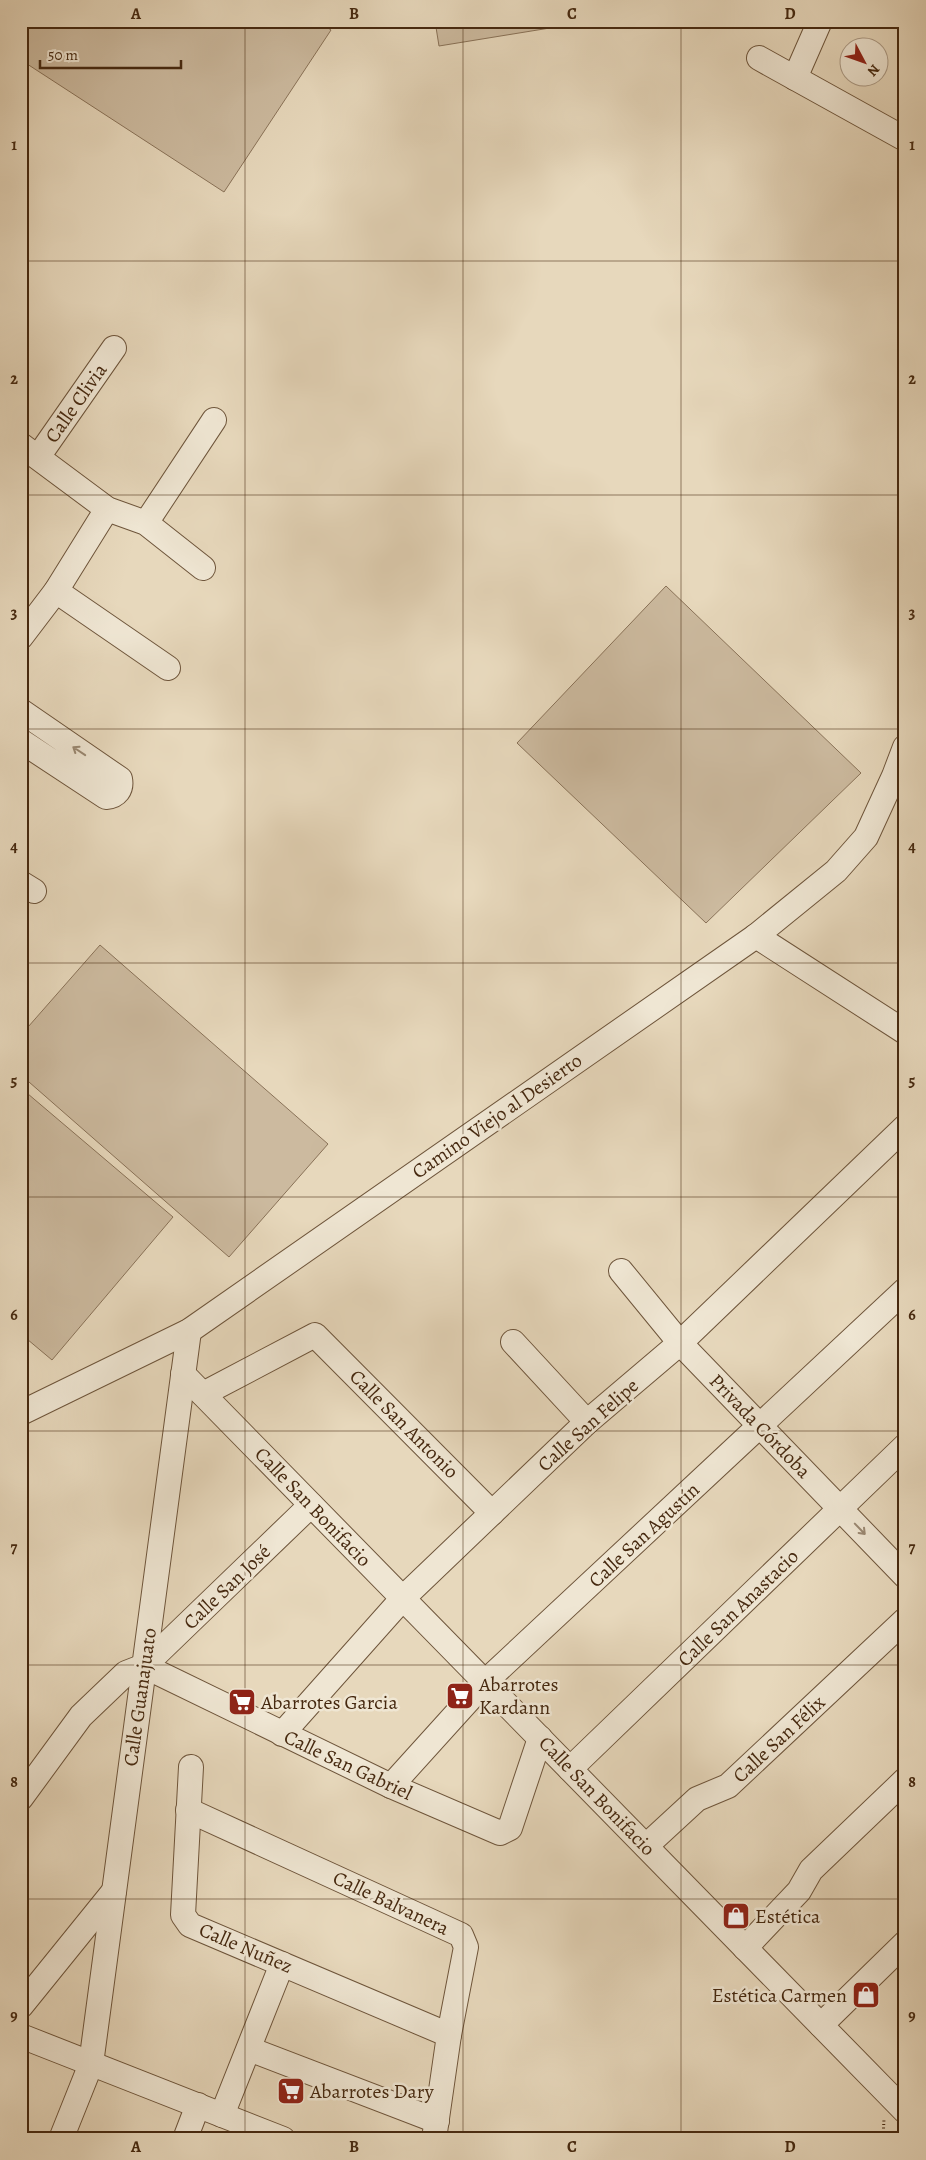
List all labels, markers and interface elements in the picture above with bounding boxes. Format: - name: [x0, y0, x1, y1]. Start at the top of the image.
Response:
- text: A: [130, 3, 142, 25]
- text: B: [349, 3, 359, 25]
- text: C: [567, 3, 577, 25]
- text: D: [784, 3, 796, 25]
- scale bar: [40, 38, 181, 70]
- north arrow: [838, 38, 888, 88]
- text: 50 m: [48, 45, 78, 65]
- text: N: [863, 60, 884, 80]
- text: 1: [11, 134, 17, 156]
- text: 1: [909, 134, 915, 156]
- street label: Calle Clivia: [39, 357, 114, 448]
- text: 2: [10, 368, 18, 390]
- text: 2: [908, 368, 916, 390]
- text: 3: [11, 602, 18, 624]
- text: 3: [909, 602, 916, 624]
- one-way arrow: [73, 746, 87, 756]
- text: 4: [10, 836, 18, 858]
- text: 4: [908, 836, 916, 858]
- street label: Camino Viejo al Desierto: [407, 1047, 587, 1185]
- text: 5: [11, 1070, 18, 1092]
- text: 5: [909, 1070, 916, 1092]
- text: 6: [10, 1304, 18, 1326]
- text: 6: [908, 1304, 916, 1326]
- street label: Calle San Antonio: [343, 1363, 465, 1485]
- street label: Privada Córdoba: [703, 1368, 817, 1485]
- street label: Calle San Felipe: [532, 1372, 644, 1478]
- street label: Calle San Bonifacio: [249, 1441, 377, 1573]
- street label: Calle San Agustín: [583, 1476, 705, 1594]
- one-way arrow: [853, 1523, 866, 1535]
- text: 7: [11, 1537, 18, 1559]
- text: 7: [909, 1537, 916, 1559]
- street label: Calle San José: [177, 1538, 277, 1635]
- street label: Calle San Anastacio: [672, 1543, 804, 1673]
- street label: Calle Guanajuato: [117, 1626, 163, 1768]
- place label: Abarrotes Kardann: [478, 1671, 558, 1721]
- supermarket icon: Abarrotes Kardann: [445, 1681, 475, 1711]
- supermarket icon: Abarrotes Garcia: [227, 1687, 257, 1717]
- place label: Abarrotes Garcia: [260, 1689, 398, 1716]
- street label: Calle San Félix: [727, 1689, 831, 1789]
- street label: Calle San Gabriel: [279, 1723, 417, 1807]
- street label: Calle San Bonifacio: [533, 1730, 661, 1862]
- text: 8: [10, 1771, 18, 1793]
- text: 8: [908, 1771, 916, 1793]
- street label: Calle Balvanera: [329, 1864, 454, 1942]
- shop icon: Estética: [721, 1901, 751, 1931]
- place label: Estética: [755, 1903, 821, 1930]
- street label: Calle Nuñez: [195, 1916, 297, 1980]
- shop icon: Estética Carmen: [851, 1980, 881, 2010]
- place label: Estética Carmen: [712, 1982, 847, 2009]
- text: 9: [10, 2005, 18, 2027]
- text: 9: [908, 2005, 916, 2027]
- supermarket icon: Abarrotes Dary: [276, 2076, 306, 2106]
- place label: Abarrotes Dary: [309, 2078, 435, 2105]
- text: A: [130, 2136, 142, 2158]
- text: B: [349, 2136, 359, 2158]
- text: C: [567, 2136, 577, 2158]
- text: D: [784, 2136, 796, 2158]

